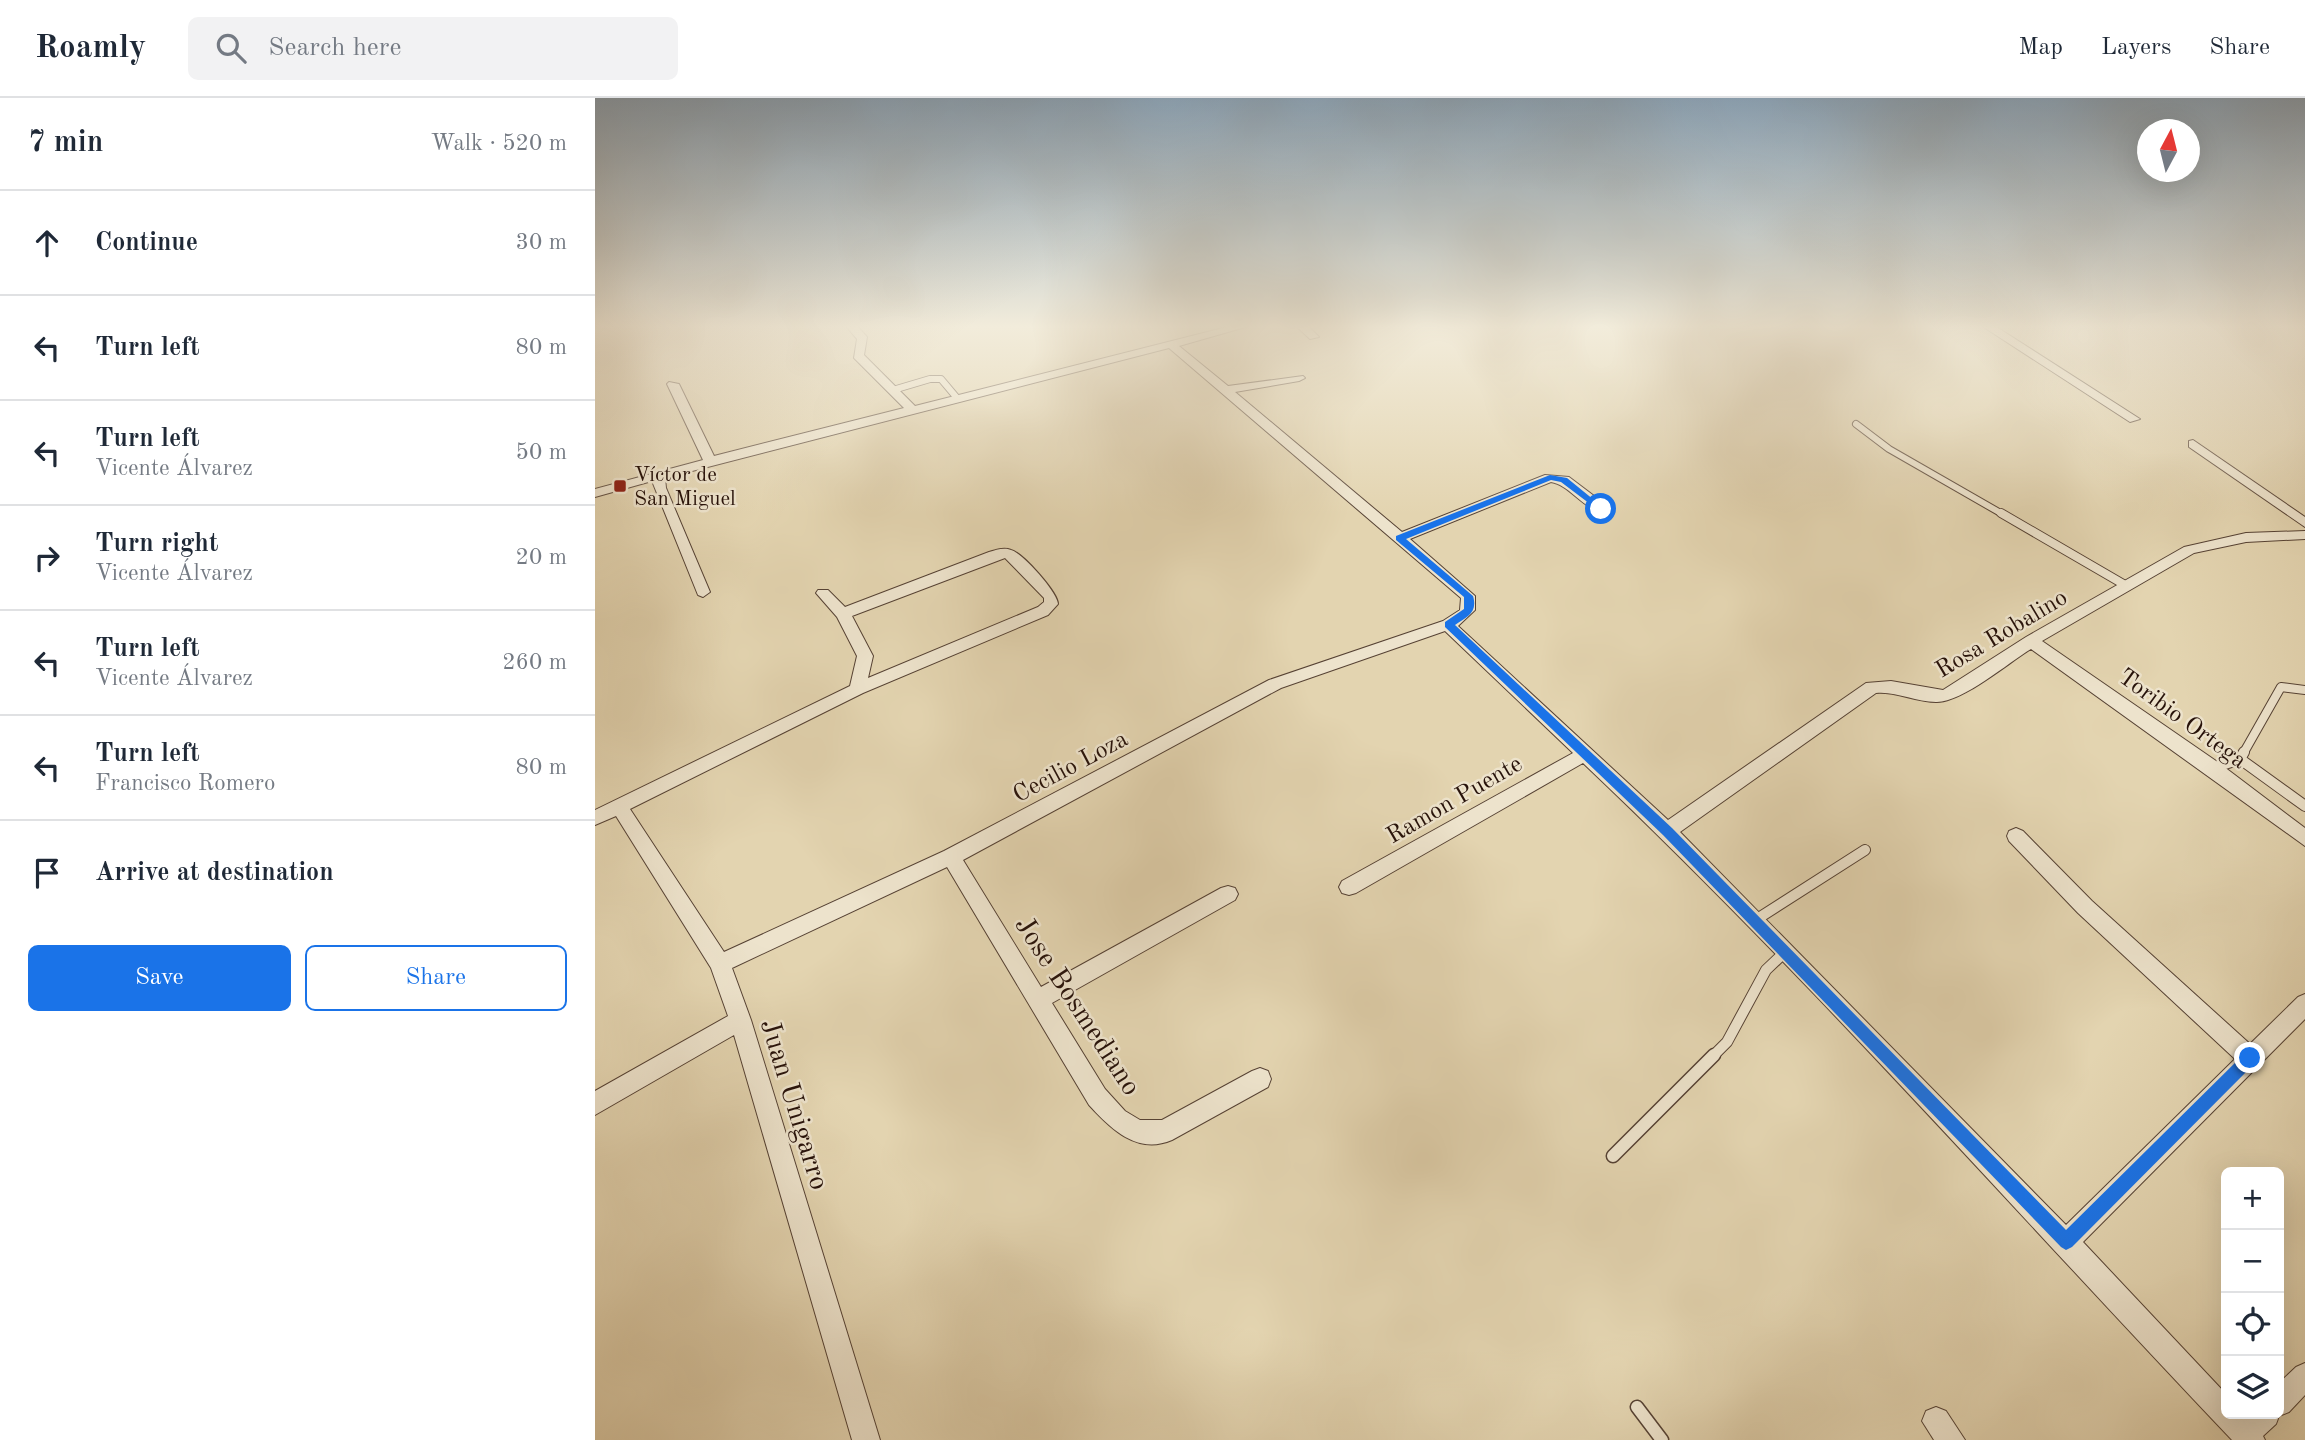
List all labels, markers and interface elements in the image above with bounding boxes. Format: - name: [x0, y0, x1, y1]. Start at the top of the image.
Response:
- search box: [188, 17, 678, 80]
- icon: search: [212, 29, 250, 67]
- text: Roamly: [35, 32, 146, 65]
- text: Search here: [268, 35, 401, 61]
- text: Map: [2019, 36, 2063, 60]
- text: Layers: [2101, 36, 2171, 60]
- text: Share: [2209, 36, 2270, 60]
- north arrow: [2137, 119, 2200, 182]
- text: 7 min: [28, 128, 103, 158]
- text: Walk · 520 m: [431, 132, 567, 155]
- icon: ahead: [28, 224, 66, 262]
- text: Continue: [95, 230, 198, 256]
- text: 30 m: [516, 231, 567, 254]
- icon: left: [28, 329, 66, 367]
- text: Turn left: [95, 335, 200, 361]
- text: 80 m: [516, 336, 567, 359]
- text: Turn left: [95, 426, 200, 452]
- icon: left: [28, 434, 66, 472]
- text: 50 m: [516, 441, 567, 464]
- text: Vicente Álvarez: [95, 457, 253, 480]
- place label: Víctor de San Miguel: [634, 465, 736, 510]
- marker: Víctor de San Miguel: [612, 478, 628, 494]
- route start: [1585, 493, 1616, 524]
- text: Turn right: [95, 531, 218, 557]
- icon: right: [28, 539, 66, 577]
- text: 20 m: [516, 546, 567, 569]
- text: Vicente Álvarez: [95, 562, 253, 585]
- street label: Rosa Robalino: [1932, 586, 2072, 683]
- text: Turn left: [95, 636, 200, 662]
- icon: left: [28, 644, 66, 682]
- text: 260 m: [502, 651, 567, 674]
- street label: Toribio Ortega: [2113, 665, 2250, 774]
- text: Vicente Álvarez: [95, 667, 253, 690]
- street label: Cecilio Loza: [1010, 728, 1132, 808]
- text: Turn left: [95, 741, 200, 767]
- icon: left: [28, 749, 66, 787]
- street label: Ramon Puente: [1383, 752, 1527, 849]
- text: 80 m: [516, 756, 567, 779]
- text: Francisco Romero: [95, 772, 275, 795]
- icon: arrive: [28, 854, 66, 892]
- text: Arrive at destination: [95, 860, 334, 886]
- street label: Jose Bosmediano: [1008, 912, 1145, 1101]
- button: Save: [28, 945, 291, 1011]
- button: Share: [305, 945, 567, 1011]
- street label: Juan Unigarro: [754, 1016, 832, 1194]
- route end: [2234, 1042, 2265, 1073]
- map controls: [2221, 1167, 2284, 1419]
- button: +: [2221, 1167, 2284, 1230]
- button: −: [2221, 1230, 2284, 1293]
- button: locate: [2221, 1293, 2284, 1356]
- button: layers: [2221, 1356, 2284, 1419]

